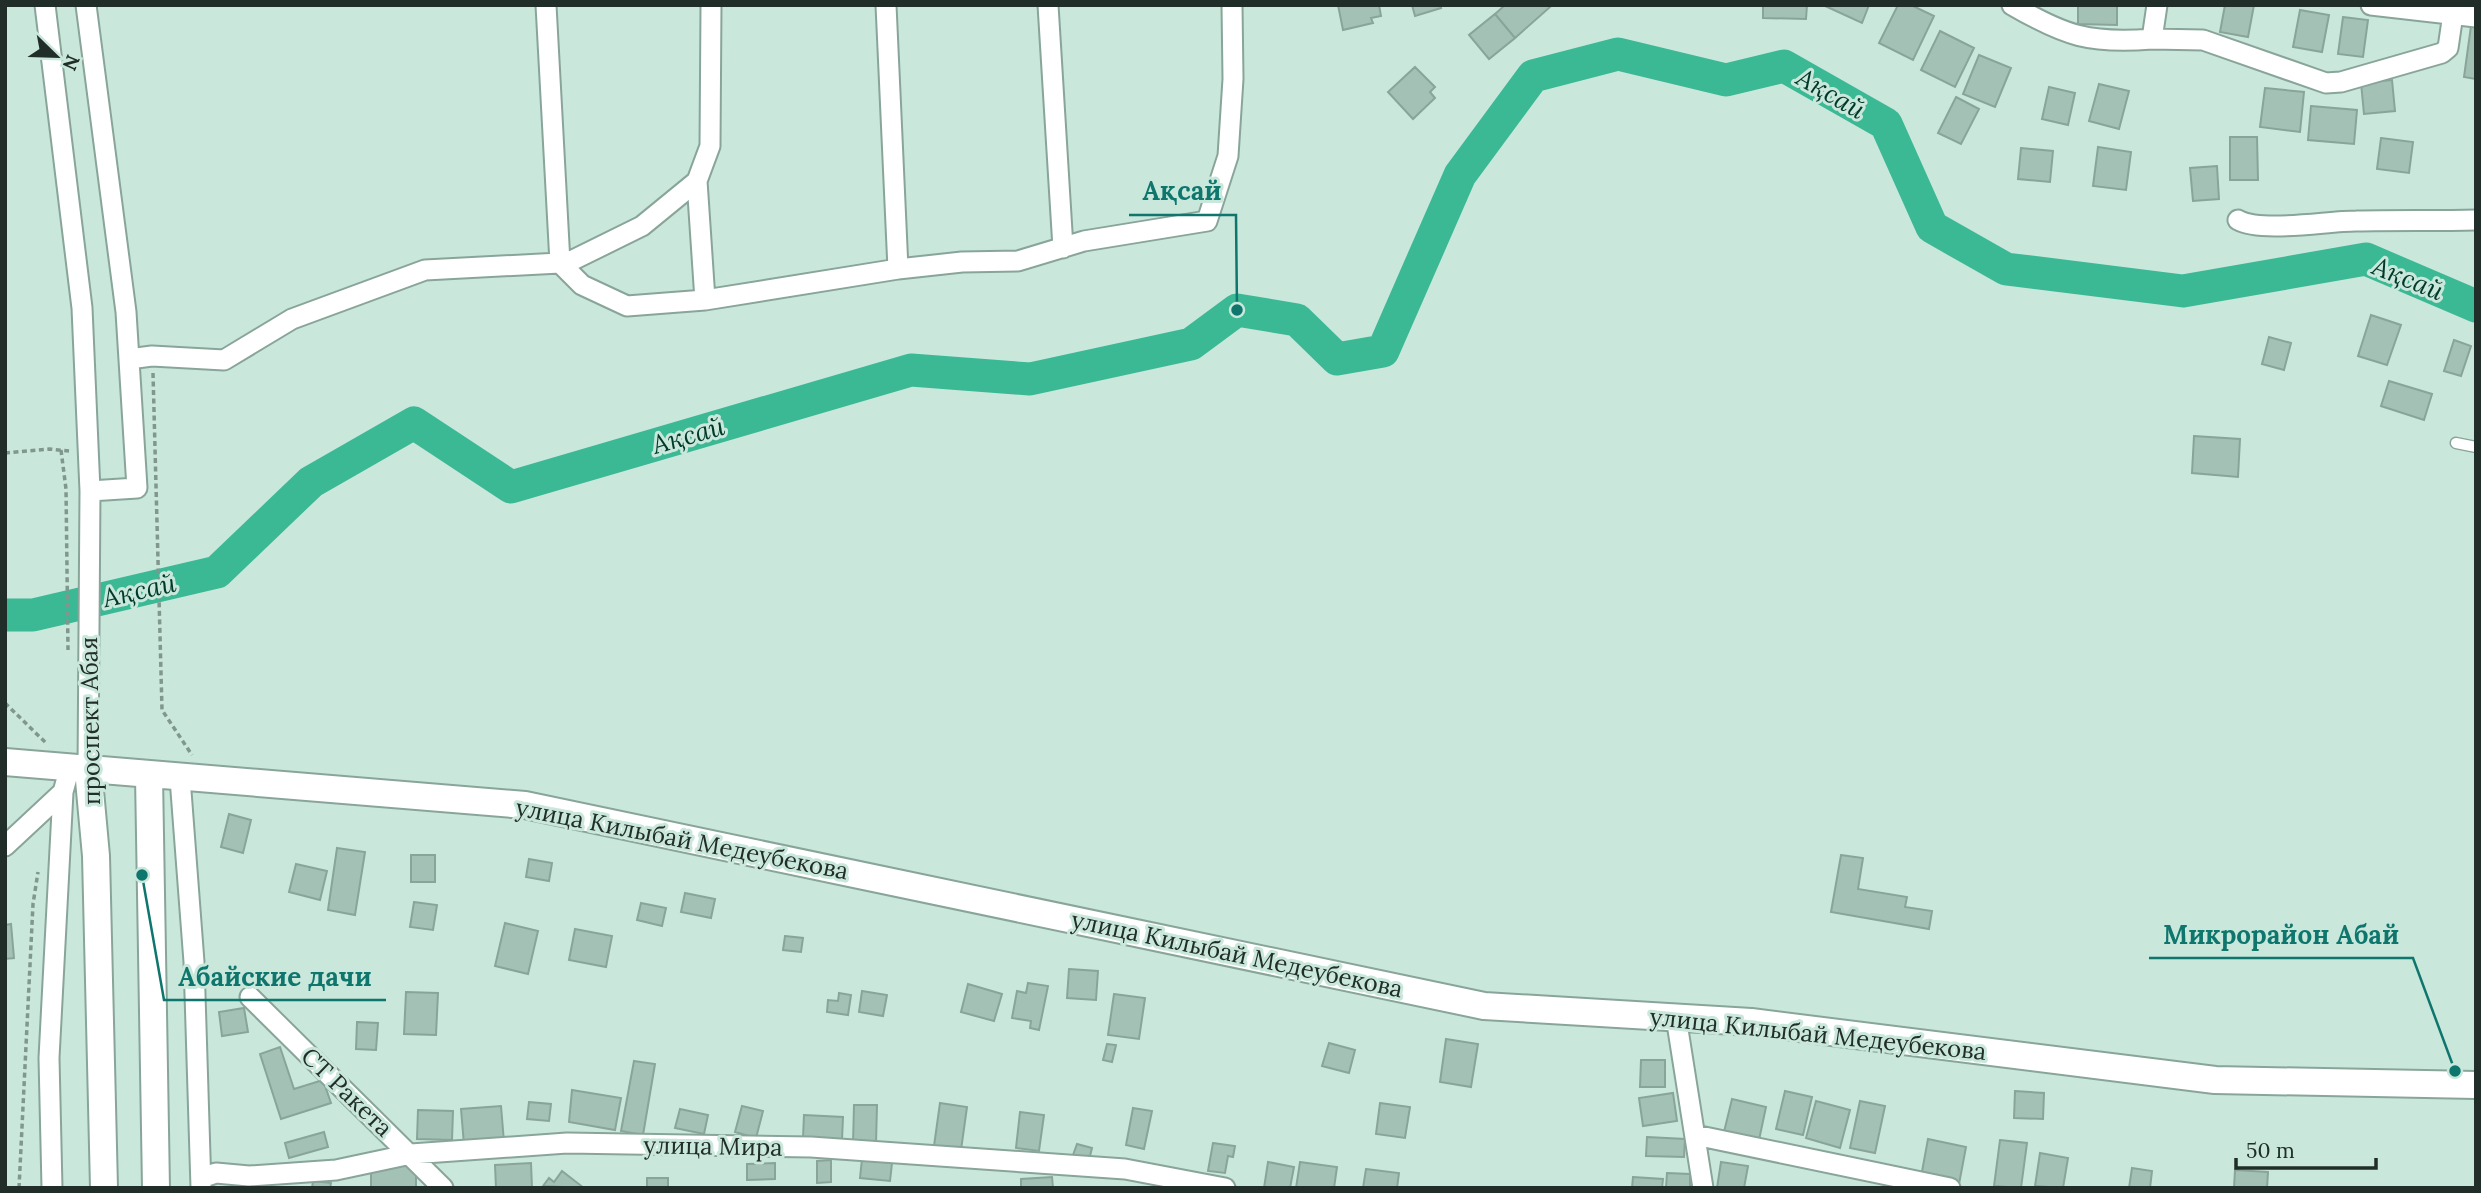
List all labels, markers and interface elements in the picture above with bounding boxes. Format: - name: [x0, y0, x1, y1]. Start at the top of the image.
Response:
- north arrow: [21, 21, 91, 91]
- text: N: [58, 51, 86, 74]
- water label: Ақсай: [1790, 60, 1872, 126]
- callout: Ақсай: [1129, 168, 1236, 215]
- text: Ақсай: [1143, 174, 1221, 207]
- water label: Ақсай: [2367, 248, 2449, 307]
- water label: Ақсай: [647, 409, 729, 461]
- water label: Ақсай: [98, 565, 179, 615]
- street label: проспект Абая: [73, 637, 107, 805]
- street label: улица Килыбай Медеубекова: [513, 792, 851, 886]
- street label: улица Килыбай Медеубекова: [1068, 904, 1406, 1004]
- callout: Микрорайон Абай: [2149, 911, 2413, 958]
- text: Микрорайон Абай: [2163, 918, 2399, 951]
- callout: Абайские дачи: [164, 953, 386, 1000]
- text: Абайские дачи: [178, 960, 372, 993]
- street label: улица Килыбай Медеубекова: [1648, 1001, 1988, 1067]
- street label: СТ Ракета: [295, 1041, 399, 1143]
- scale bar: [2236, 1126, 2376, 1170]
- street label: улица Мира: [643, 1129, 783, 1163]
- text: 50 m: [2246, 1137, 2295, 1164]

